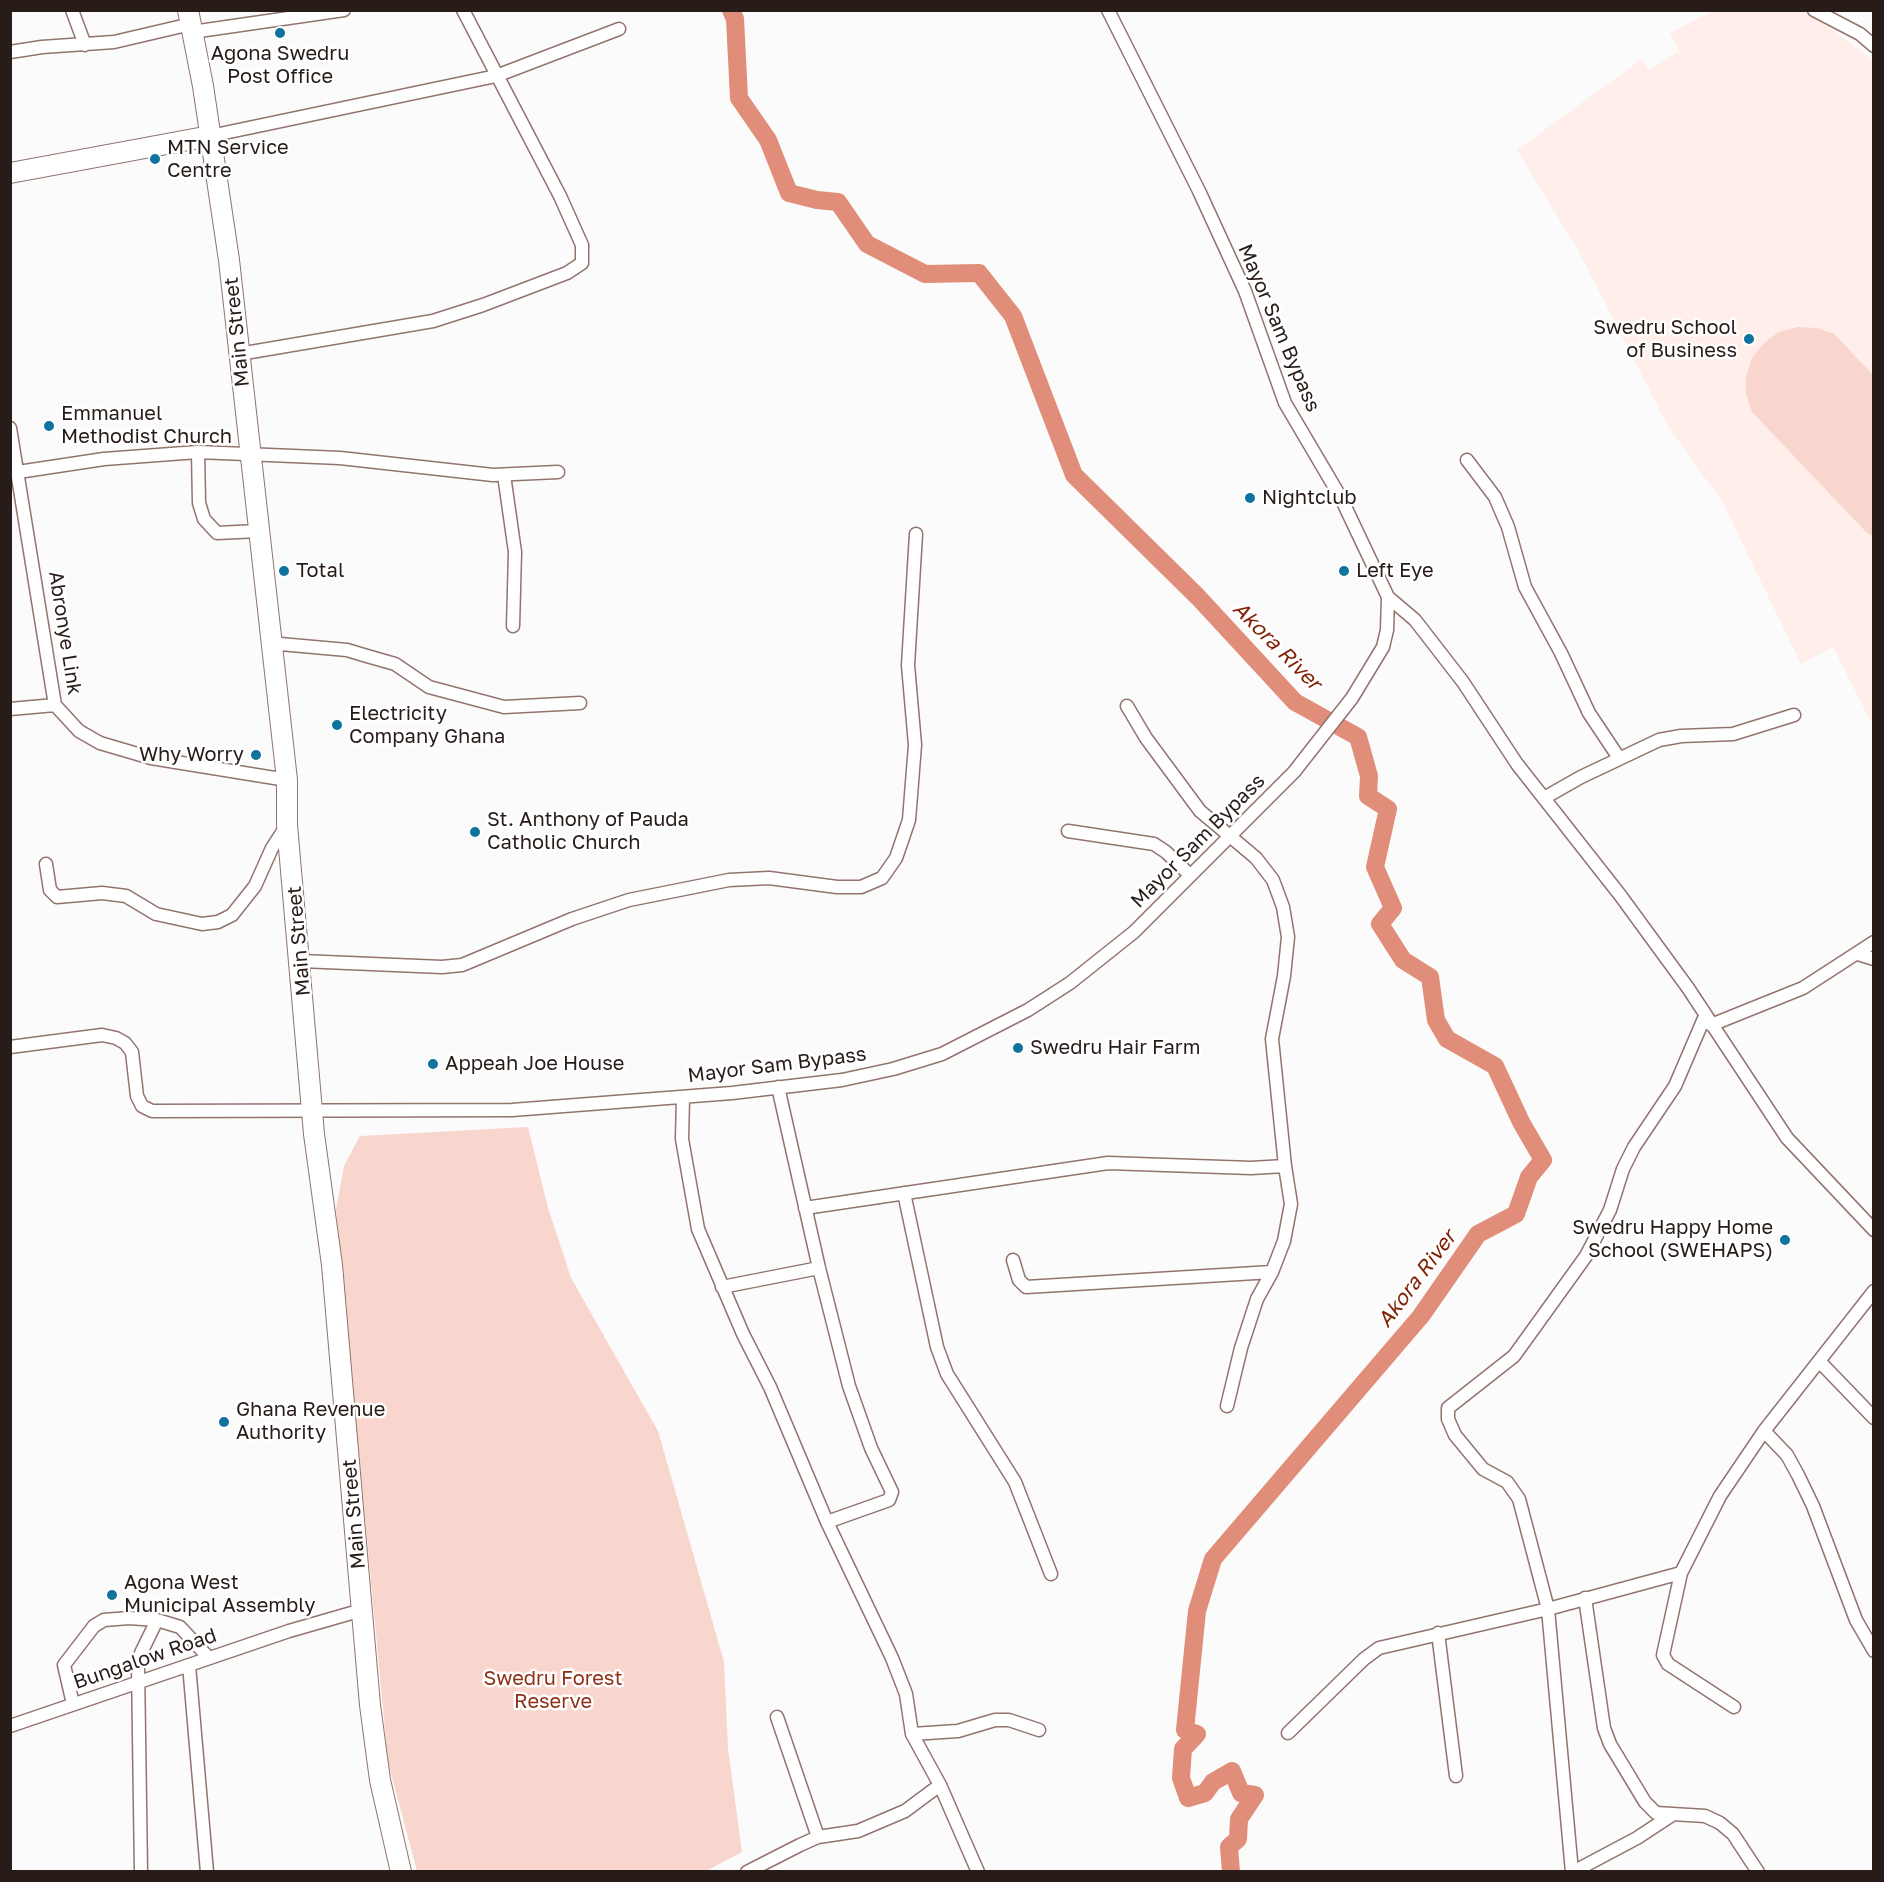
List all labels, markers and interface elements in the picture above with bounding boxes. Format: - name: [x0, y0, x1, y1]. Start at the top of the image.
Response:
- marker: Agona Swedru Post Office: [273, 26, 287, 40]
- place label: Agona Swedru Post Office: [211, 42, 349, 89]
- place label: MTN Service Centre: [167, 136, 289, 183]
- marker: MTN Service Centre: [148, 152, 162, 166]
- street label: Mayor Sam Bypass: [1233, 241, 1325, 415]
- street label: Main Street: [219, 276, 255, 388]
- place label: Swedru School of Business: [1593, 316, 1737, 363]
- marker: Swedru School of Business: [1742, 332, 1756, 346]
- place label: Emmanuel Methodist Church: [61, 402, 232, 449]
- marker: Emmanuel Methodist Church: [42, 419, 56, 433]
- place label: Nightclub: [1262, 486, 1357, 510]
- marker: Nightclub: [1243, 491, 1257, 505]
- place label: Total: [296, 559, 344, 583]
- place label: Left Eye: [1356, 559, 1433, 583]
- marker: Total: [277, 564, 291, 578]
- marker: Left Eye: [1337, 564, 1351, 578]
- street label: Abronye Link: [43, 569, 87, 697]
- water label: Akora River: [1227, 596, 1327, 696]
- place label: Electricity Company Ghana: [349, 702, 505, 749]
- marker: Electricity Company Ghana: [330, 718, 344, 732]
- place label: Why Worry: [139, 743, 244, 767]
- marker: Why Worry: [249, 748, 263, 762]
- street label: Mayor Sam Bypass: [1126, 769, 1270, 913]
- place label: St. Anthony of Pauda Catholic Church: [487, 808, 689, 855]
- marker: St. Anthony of Pauda Catholic Church: [468, 825, 482, 839]
- street label: Main Street: [282, 885, 316, 997]
- place label: Swedru Hair Farm: [1030, 1036, 1200, 1060]
- marker: Swedru Hair Farm: [1011, 1041, 1025, 1055]
- street label: Mayor Sam Bypass: [686, 1042, 868, 1088]
- place label: Appeah Joe House: [445, 1052, 624, 1076]
- marker: Appeah Joe House: [426, 1057, 440, 1071]
- place label: Swedru Happy Home School (SWEHAPS): [1572, 1216, 1773, 1263]
- water label: Akora River: [1372, 1226, 1462, 1332]
- marker: Swedru Happy Home School (SWEHAPS): [1778, 1233, 1792, 1247]
- place label: Ghana Revenue Authority: [236, 1398, 385, 1445]
- marker: Ghana Revenue Authority: [217, 1415, 231, 1429]
- street label: Main Street: [337, 1458, 371, 1570]
- place label: Agona West Municipal Assembly: [124, 1571, 316, 1618]
- marker: Agona West Municipal Assembly: [105, 1588, 119, 1602]
- street label: Bungalow Road: [70, 1623, 220, 1695]
- park label: Swedru Forest Reserve: [484, 1667, 622, 1714]

